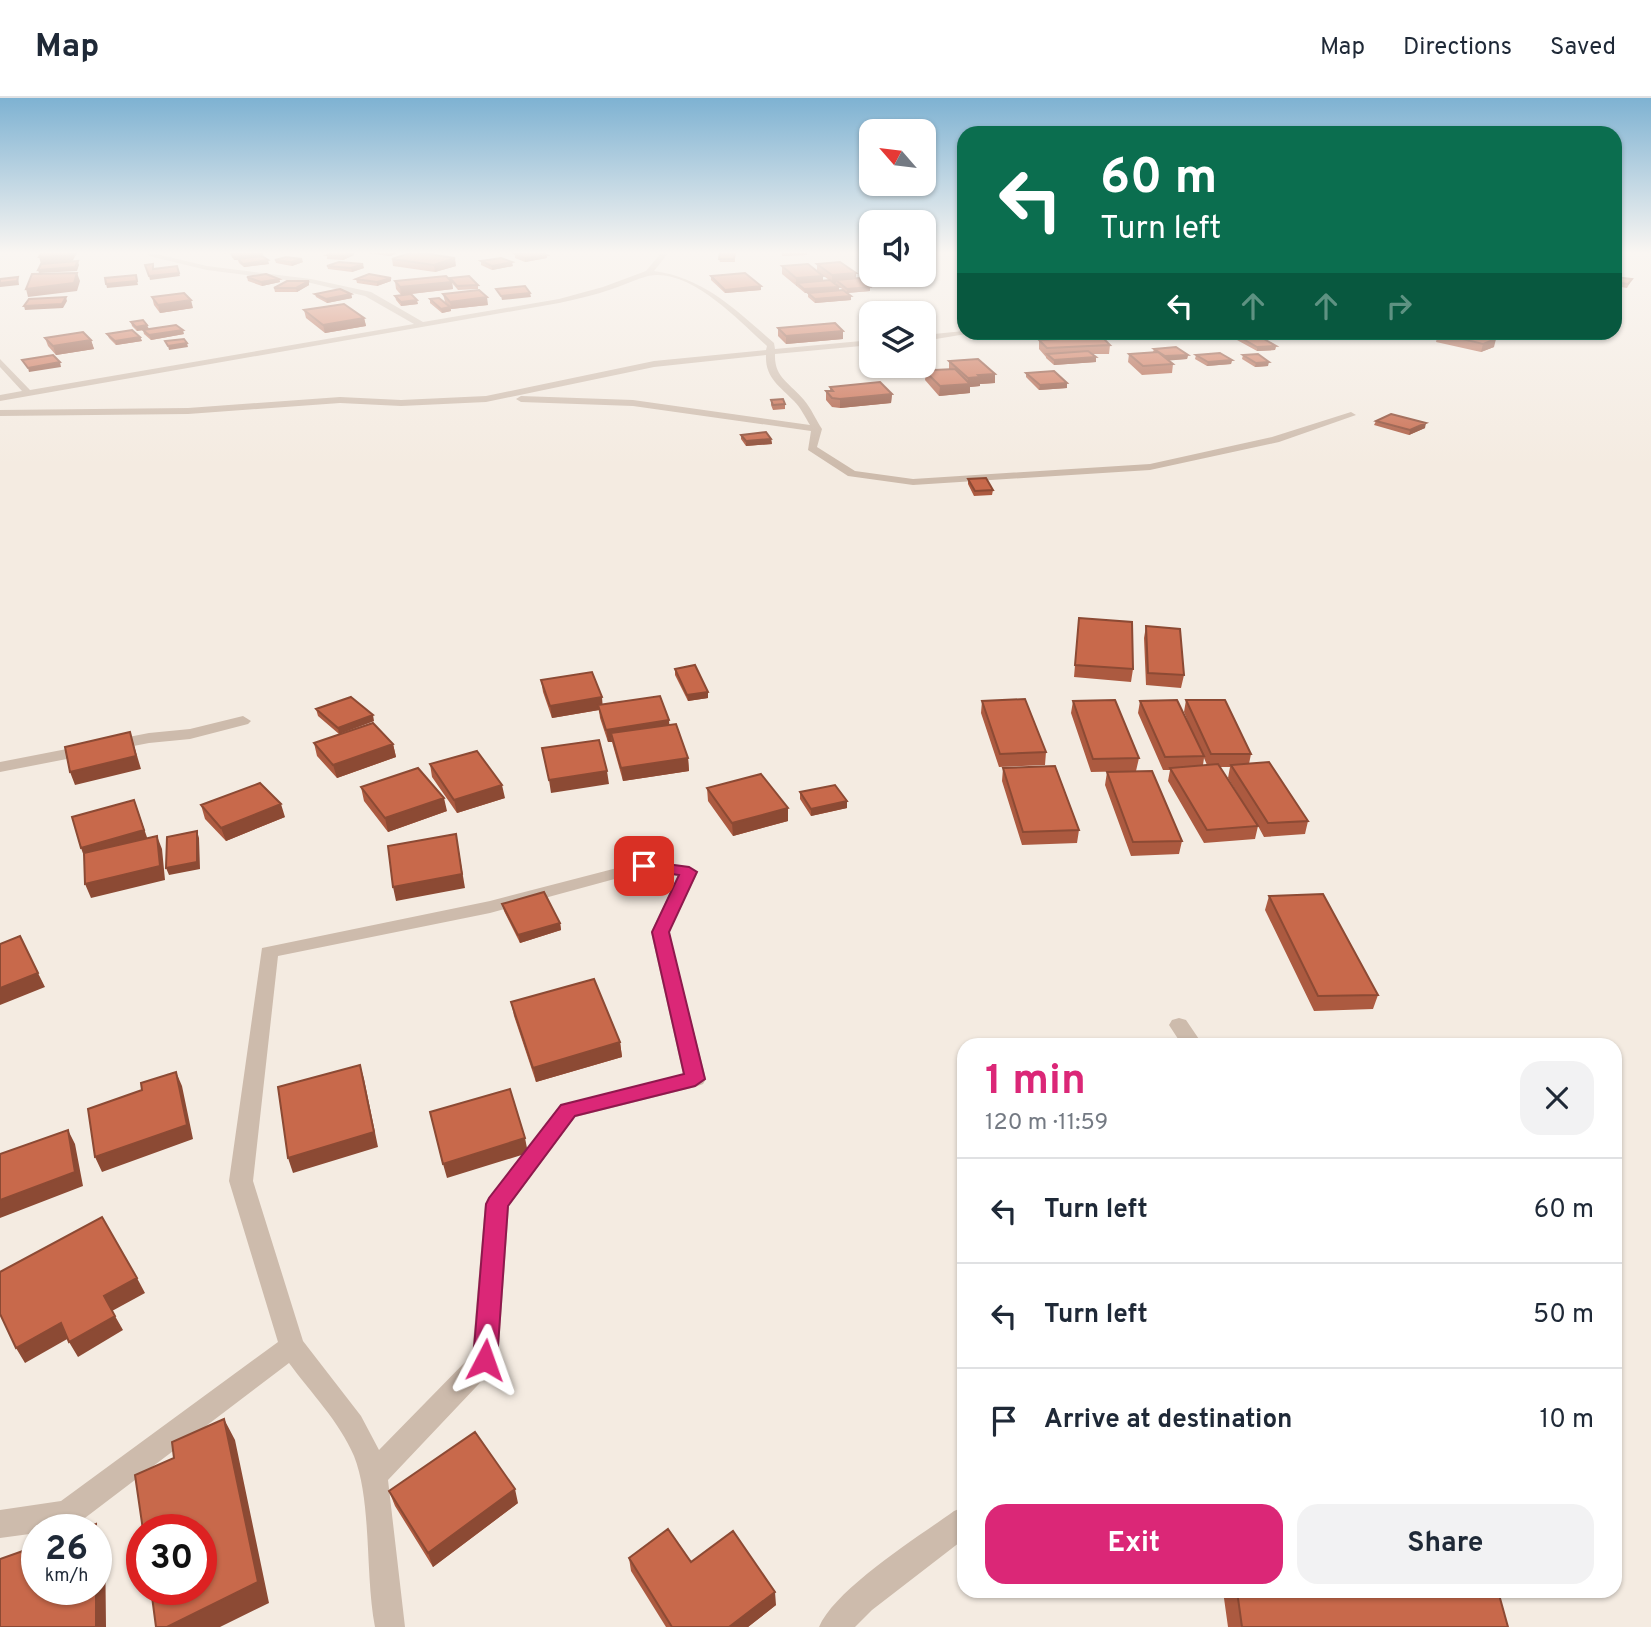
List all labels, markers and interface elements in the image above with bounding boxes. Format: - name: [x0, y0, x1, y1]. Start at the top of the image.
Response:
- text: Map: [35, 27, 99, 69]
- text: Map: [1320, 33, 1365, 63]
- text: Directions: [1403, 33, 1512, 63]
- text: Saved: [1550, 33, 1616, 63]
- north arrow: [859, 119, 936, 196]
- map controls: [859, 119, 936, 378]
- text: 60 m: [1100, 149, 1218, 211]
- icon: left: [985, 154, 1076, 245]
- button: sound: [859, 210, 936, 287]
- text: Turn left: [1100, 210, 1221, 250]
- icon: left: [1161, 287, 1199, 325]
- icon: ahead: [1234, 287, 1272, 325]
- icon: ahead: [1307, 287, 1345, 325]
- icon: right: [1380, 287, 1418, 325]
- button: layers: [859, 301, 936, 378]
- pin: [614, 836, 674, 896]
- icon: arrive: [625, 847, 663, 885]
- text: 1 min: [985, 1056, 1086, 1109]
- button: close: [1520, 1061, 1594, 1135]
- text: 120 m · 11:59: [985, 1109, 1108, 1138]
- icon: left: [985, 1192, 1023, 1230]
- text: Turn left: [1044, 1194, 1148, 1227]
- text: 60 m: [1534, 1194, 1594, 1227]
- icon: left: [985, 1297, 1023, 1335]
- text: Turn left: [1044, 1299, 1148, 1332]
- text: 50 m: [1533, 1299, 1594, 1332]
- position arrow: [448, 1323, 522, 1397]
- icon: arrive: [985, 1402, 1023, 1440]
- text: Arrive at destination: [1044, 1404, 1292, 1437]
- text: 10 m: [1539, 1404, 1594, 1437]
- button: Exit: [985, 1504, 1283, 1584]
- button: Share: [1297, 1504, 1594, 1584]
- speed limit sign: 30: [126, 1514, 217, 1605]
- text: 26: [45, 1528, 88, 1572]
- text: km/h: [45, 1565, 88, 1588]

